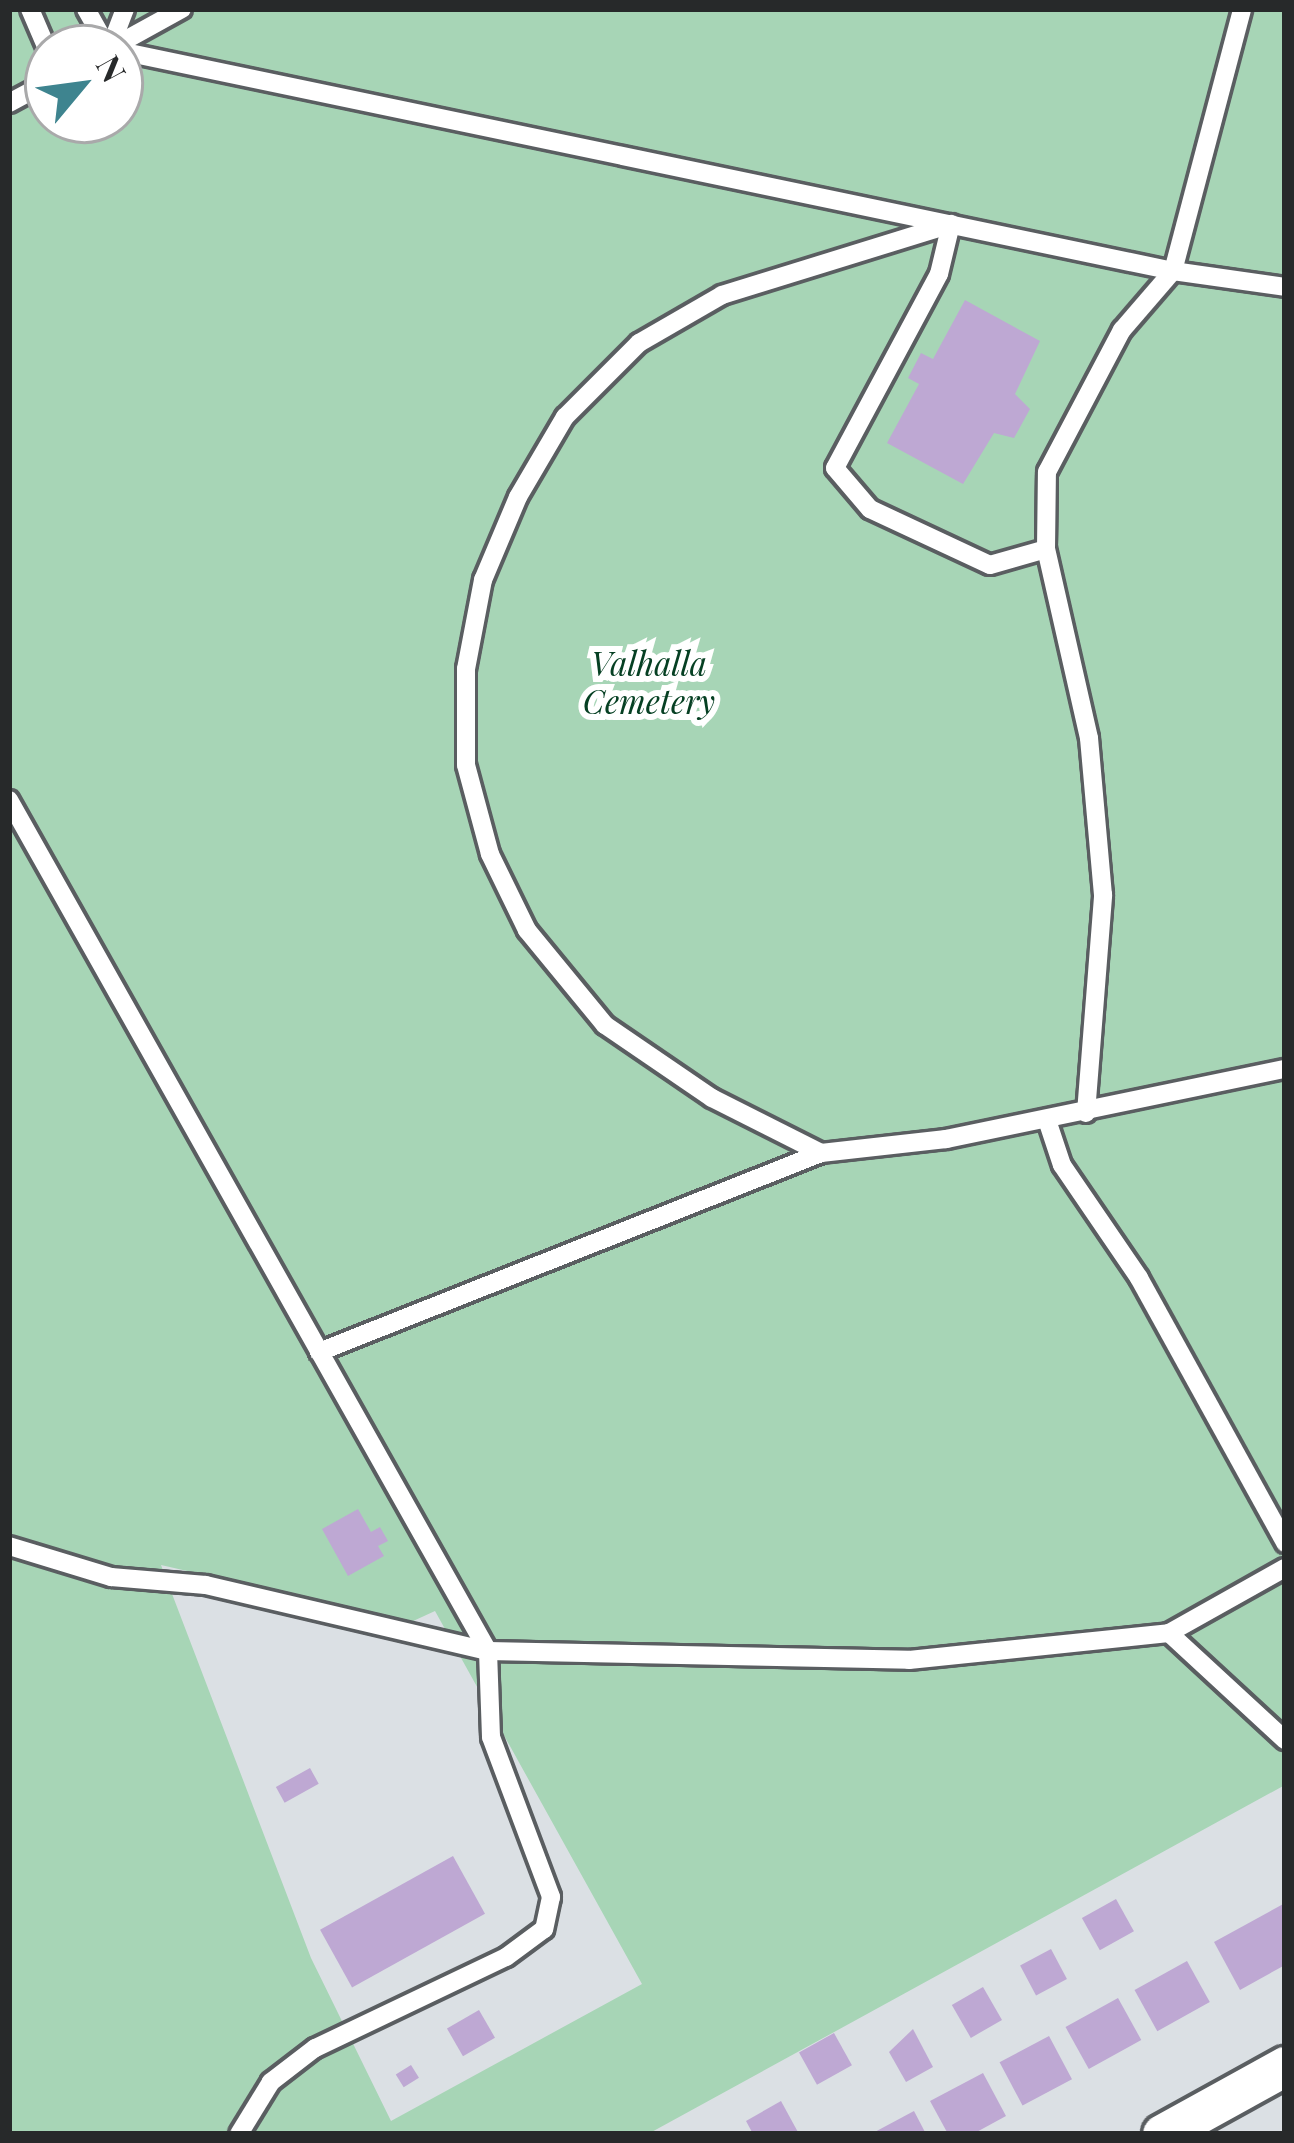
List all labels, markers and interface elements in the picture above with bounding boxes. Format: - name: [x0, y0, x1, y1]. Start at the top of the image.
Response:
- north arrow: [24, 24, 144, 144]
- text: N: [88, 47, 138, 89]
- park label: Valhalla Cemetery: [583, 643, 715, 721]

